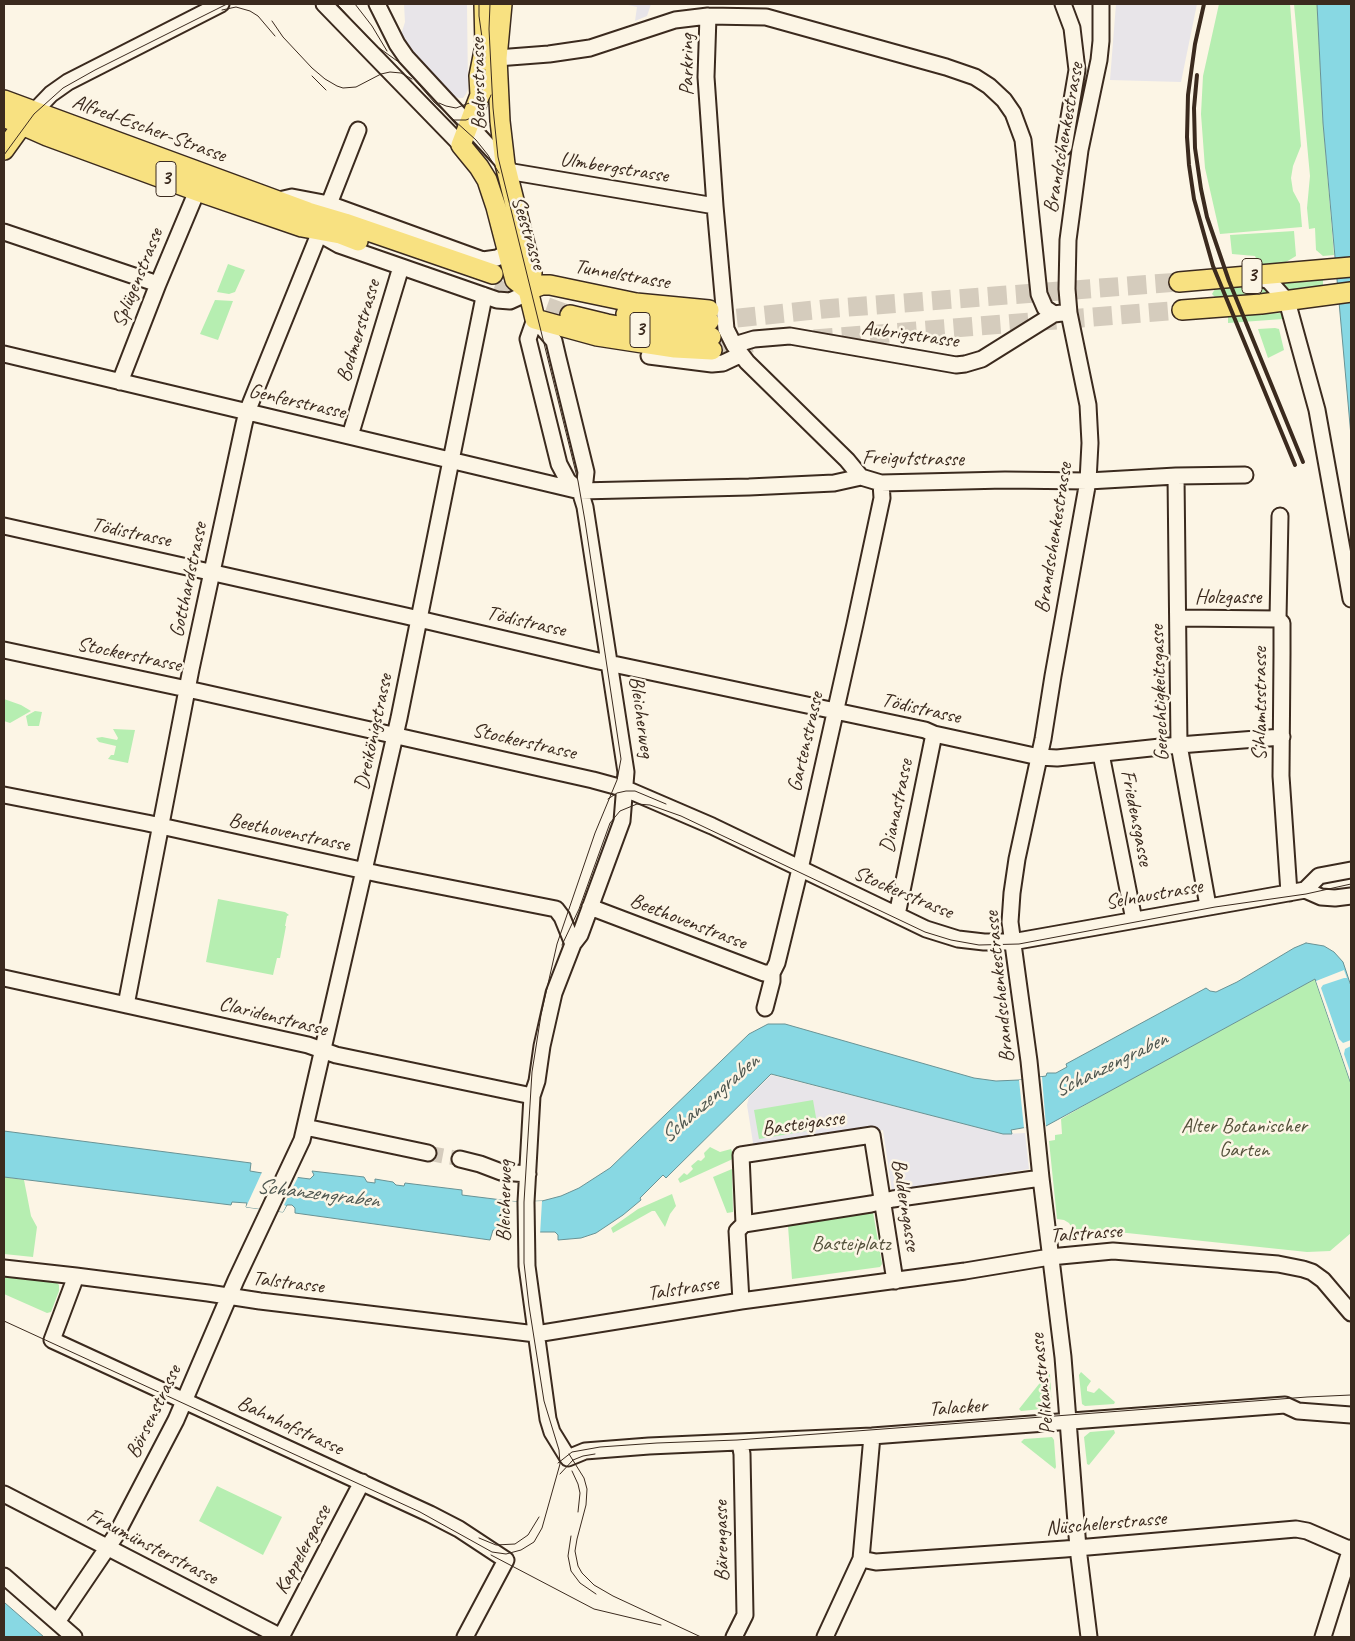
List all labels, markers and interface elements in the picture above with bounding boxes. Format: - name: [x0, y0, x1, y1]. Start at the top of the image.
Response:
- street label: Parkring: [674, 34, 700, 96]
- street label: Bederstrasse: [466, 38, 492, 130]
- street label: Brandschenkestrasse: [1038, 61, 1090, 215]
- street label: Alfred-Escher-Strasse: [69, 90, 229, 168]
- street label: Ulmbergstrasse: [558, 147, 670, 189]
- road number: 3: [156, 162, 176, 196]
- street label: Seestrasse: [505, 194, 551, 272]
- street label: Splügenstrasse: [107, 225, 169, 331]
- street label: Tunnelstrasse: [572, 254, 672, 296]
- road number: 3: [1242, 258, 1262, 294]
- street label: Bodmerstrasse: [332, 277, 386, 385]
- road number: 3: [630, 312, 650, 348]
- street label: Aubrigstrasse: [860, 316, 960, 354]
- street label: Genferstrasse: [246, 379, 348, 425]
- street label: Freigutstrasse: [862, 446, 964, 472]
- street label: Brandschenkestrasse: [1030, 461, 1078, 615]
- street label: Tödistrasse: [89, 512, 173, 554]
- street label: Gotthardstrasse: [165, 520, 213, 640]
- street label: Holzgasse: [1195, 584, 1261, 610]
- street label: Tödistrasse: [484, 601, 568, 643]
- street label: Gerechtigkeitsgasse: [1145, 624, 1175, 762]
- street label: Stockerstrasse: [75, 632, 183, 678]
- street label: Sihlamtsstrasse: [1247, 647, 1273, 761]
- street label: Dreikönigstrasse: [349, 672, 399, 792]
- street label: Bleicherweg: [623, 675, 659, 759]
- street label: Tödistrasse: [879, 688, 963, 730]
- street label: Gartenstrasse: [782, 690, 830, 794]
- street label: Stockerstrasse: [470, 718, 578, 766]
- street label: Dianastrasse: [875, 757, 919, 855]
- street label: Friedensgasse: [1114, 768, 1158, 868]
- street label: Beethovenstrasse: [226, 808, 352, 858]
- street label: Stockerstrasse: [849, 861, 957, 925]
- street label: Selnaustrasse: [1104, 874, 1204, 916]
- street label: Beethovenstrasse: [626, 888, 750, 956]
- street label: Brandschenkestrasse: [980, 910, 1020, 1064]
- street label: Claridenstrasse: [216, 991, 330, 1043]
- water label: Schanzengraben: [1050, 1026, 1172, 1104]
- water label: Schanzengraben: [655, 1049, 765, 1149]
- street label: Basteigasse: [760, 1106, 846, 1142]
- park label: Alter Botanischer Garten: [1181, 1113, 1307, 1163]
- street label: Balderngasse: [885, 1157, 925, 1253]
- street label: Bleicherweg: [492, 1160, 518, 1242]
- water label: Schanzengraben: [255, 1173, 381, 1215]
- street label: Talstrasse: [1049, 1219, 1123, 1249]
- park label: Basteiplatz: [811, 1231, 891, 1257]
- street label: Talstrasse: [251, 1266, 325, 1300]
- street label: Talstrasse: [646, 1271, 720, 1307]
- street label: Pelikanstrasse: [1025, 1332, 1061, 1436]
- street label: Börsenstrasse: [121, 1361, 187, 1463]
- street label: Bahnhofstrasse: [233, 1391, 347, 1461]
- street label: Talacker: [928, 1393, 988, 1423]
- street label: Bärengasse: [709, 1500, 735, 1582]
- street label: Kappelergasse: [269, 1501, 337, 1599]
- street label: Fraumünsterstrasse: [82, 1503, 222, 1591]
- street label: Nüschelerstrasse: [1045, 1506, 1167, 1542]

